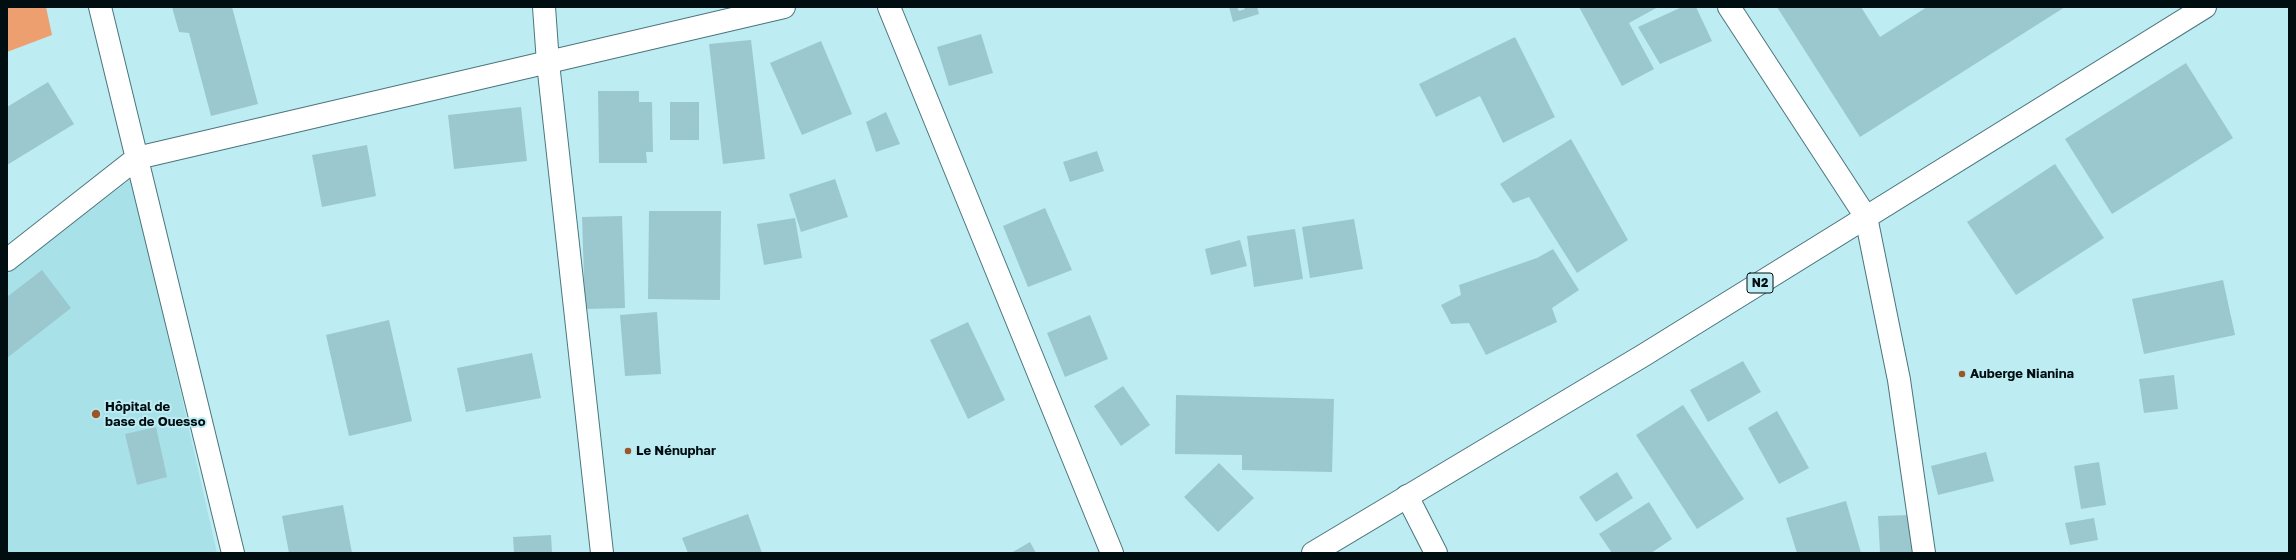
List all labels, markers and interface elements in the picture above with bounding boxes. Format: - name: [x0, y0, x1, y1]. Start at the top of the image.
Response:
- road number: N2: [1747, 273, 1773, 293]
- place label: Auberge Nianina: [1970, 366, 2074, 382]
- marker: Auberge Nianina: [1957, 369, 1967, 379]
- place label: Hôpital de base de Ouesso: [105, 399, 205, 430]
- marker: Hôpital de base de Ouesso: [90, 408, 102, 420]
- place label: Le Nénuphar: [636, 443, 716, 459]
- marker: Le Nénuphar: [623, 446, 633, 456]

